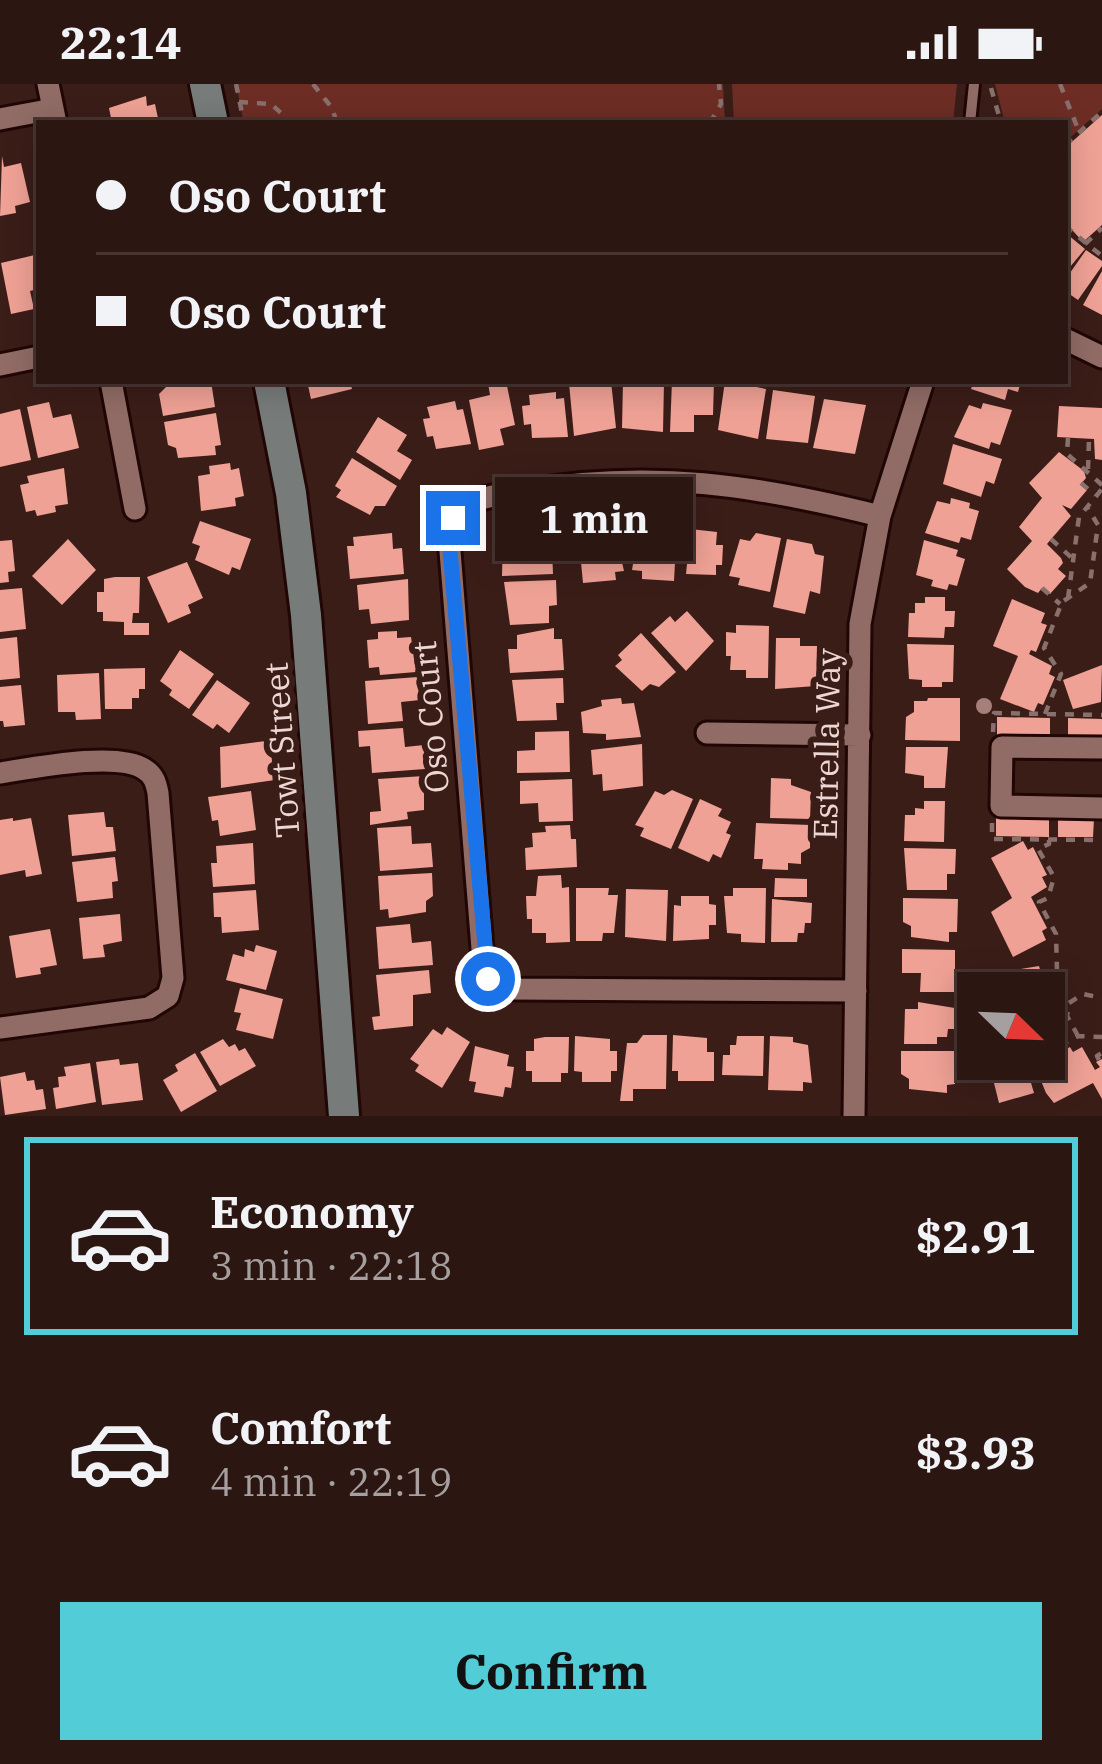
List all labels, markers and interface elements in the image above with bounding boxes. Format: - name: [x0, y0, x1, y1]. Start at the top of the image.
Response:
- text: 22:14: [60, 13, 182, 71]
- text: Oso Court: [168, 166, 386, 224]
- text: Oso Court: [168, 282, 386, 340]
- callout: 1 min: [495, 476, 693, 560]
- route end: [426, 491, 480, 545]
- text: 1 min: [539, 493, 649, 544]
- street label: Oso Court: [402, 639, 458, 795]
- street label: Estrella Way: [803, 647, 849, 840]
- street label: Towt Street: [253, 661, 309, 839]
- route start: [461, 952, 515, 1006]
- north arrow: [957, 972, 1065, 1080]
- map controls: [957, 972, 1065, 1080]
- icon: car: [66, 1182, 174, 1290]
- text: Economy: [210, 1182, 414, 1240]
- text: $2.91: [916, 1207, 1036, 1265]
- text: 3 min · 22:18: [210, 1240, 452, 1291]
- icon: car: [66, 1398, 174, 1506]
- text: Comfort: [210, 1398, 391, 1456]
- text: $3.93: [916, 1423, 1036, 1481]
- text: 4 min · 22:19: [210, 1456, 452, 1507]
- button: Confirm: [60, 1602, 1042, 1740]

